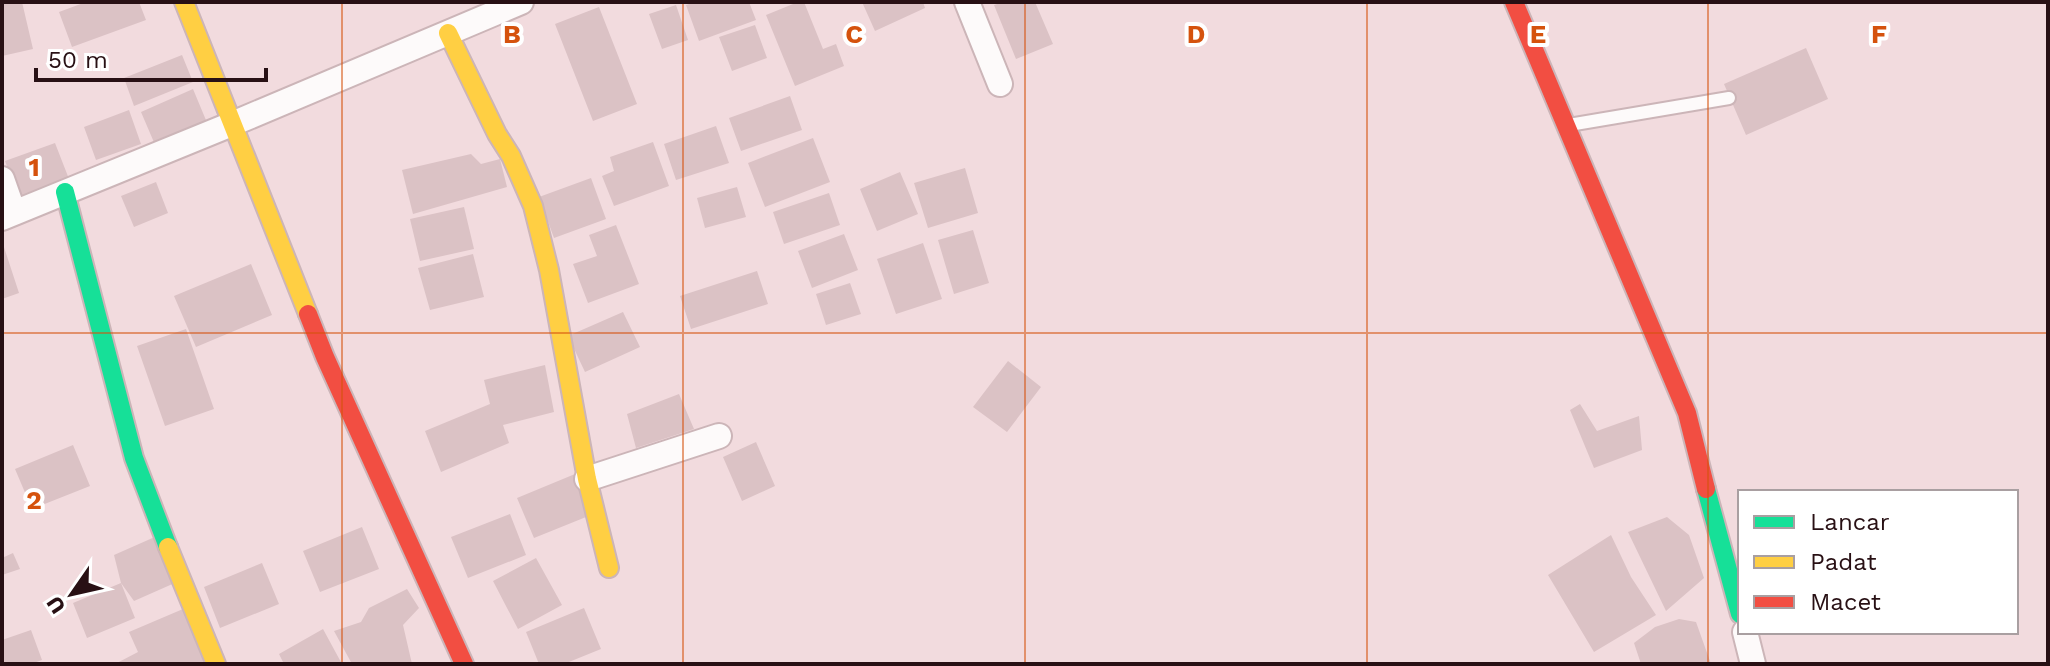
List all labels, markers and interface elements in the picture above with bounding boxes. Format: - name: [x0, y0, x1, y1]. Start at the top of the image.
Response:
- text: B: [503, 19, 521, 49]
- text: C: [845, 19, 863, 49]
- text: D: [1187, 19, 1205, 49]
- text: E: [1530, 19, 1546, 49]
- text: F: [1871, 19, 1887, 49]
- scale bar: [36, 32, 266, 82]
- text: 50 m: [48, 46, 108, 74]
- text: 1: [28, 152, 40, 182]
- text: 2: [26, 485, 42, 515]
- legend: [1738, 490, 2018, 634]
- text: Lancar: [1810, 508, 1890, 536]
- text: Padat: [1810, 548, 1876, 576]
- north arrow: [32, 554, 112, 634]
- text: Macet: [1810, 588, 1881, 616]
- text: U: [41, 591, 71, 618]

